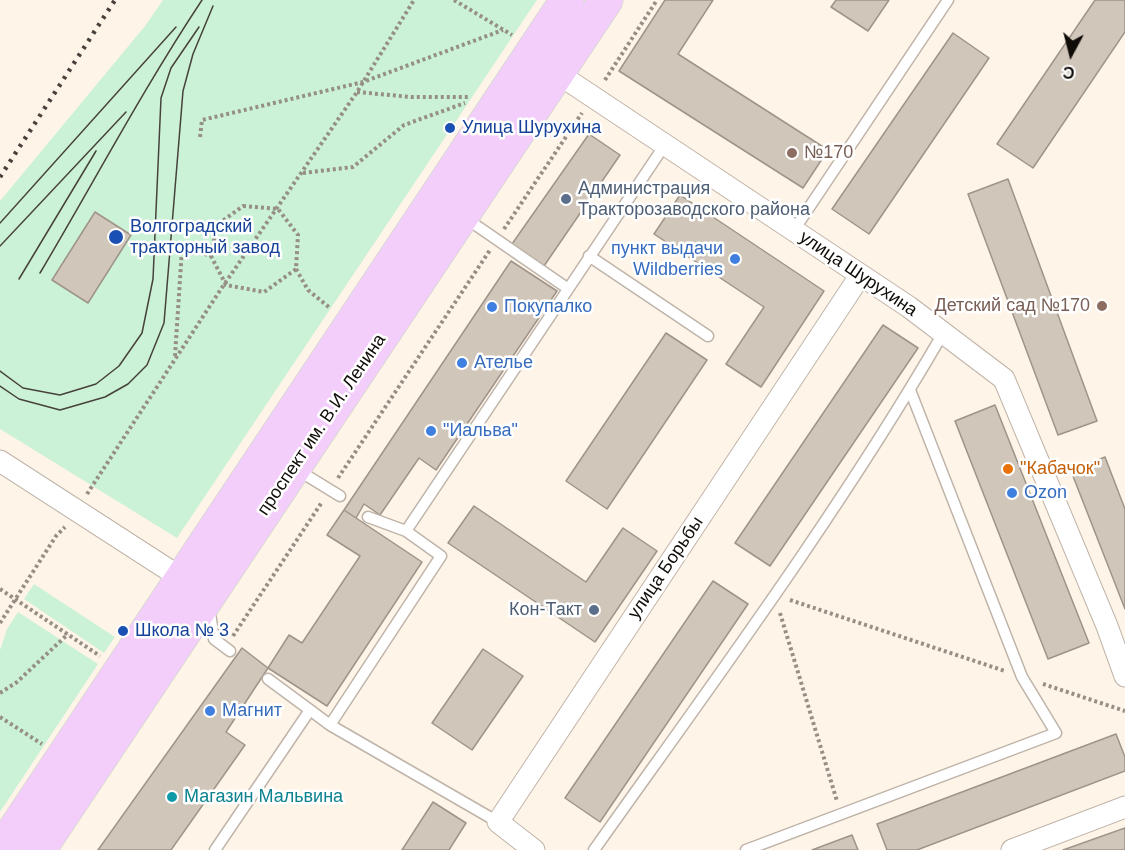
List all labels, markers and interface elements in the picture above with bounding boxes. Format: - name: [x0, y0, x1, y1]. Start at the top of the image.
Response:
- north arrow: [1041, 24, 1101, 84]
- text: С: [1062, 63, 1076, 82]
- place label: Улица Шурухина: [462, 117, 601, 139]
- marker: Улица Шурухина: [443, 121, 457, 135]
- place label: №170: [804, 142, 853, 164]
- marker: №170: [785, 146, 799, 160]
- place label: Администрация Тракторозаводского района: [578, 178, 810, 220]
- marker: Администрация Тракторозаводского района: [559, 192, 573, 206]
- place label: Волгоградский тракторный завод: [130, 216, 280, 258]
- street label: улица Шурухина: [795, 227, 921, 321]
- marker: Волгоградский тракторный завод: [107, 228, 125, 246]
- place label: пункт выдачи Wildberries: [611, 238, 723, 280]
- marker: пункт выдачи Wildberries: [728, 252, 742, 266]
- place label: Детский сад №170: [935, 295, 1090, 317]
- place label: Покупалко: [504, 296, 592, 318]
- marker: Детский сад №170: [1095, 299, 1109, 313]
- marker: Покупалко: [485, 300, 499, 314]
- street label: проспект им. В.И. Ленина: [253, 330, 391, 520]
- place label: Ателье: [474, 352, 533, 374]
- marker: Ателье: [455, 356, 469, 370]
- place label: "Иальва": [443, 420, 518, 442]
- marker: "Иальва": [424, 424, 438, 438]
- place label: "Кабачок": [1020, 458, 1100, 480]
- marker: "Кабачок": [1001, 462, 1015, 476]
- place label: Ozon: [1024, 482, 1067, 504]
- marker: Ozon: [1005, 486, 1019, 500]
- street label: улица Борьбы: [624, 513, 708, 623]
- place label: Кон-Такт: [509, 599, 582, 621]
- marker: Кон-Такт: [587, 603, 601, 617]
- place label: Школа № 3: [135, 620, 229, 642]
- marker: Школа № 3: [116, 624, 130, 638]
- place label: Магнит: [222, 700, 282, 722]
- marker: Магнит: [203, 704, 217, 718]
- place label: Магазин Мальвина: [184, 786, 343, 808]
- marker: Магазин Мальвина: [165, 790, 179, 804]

